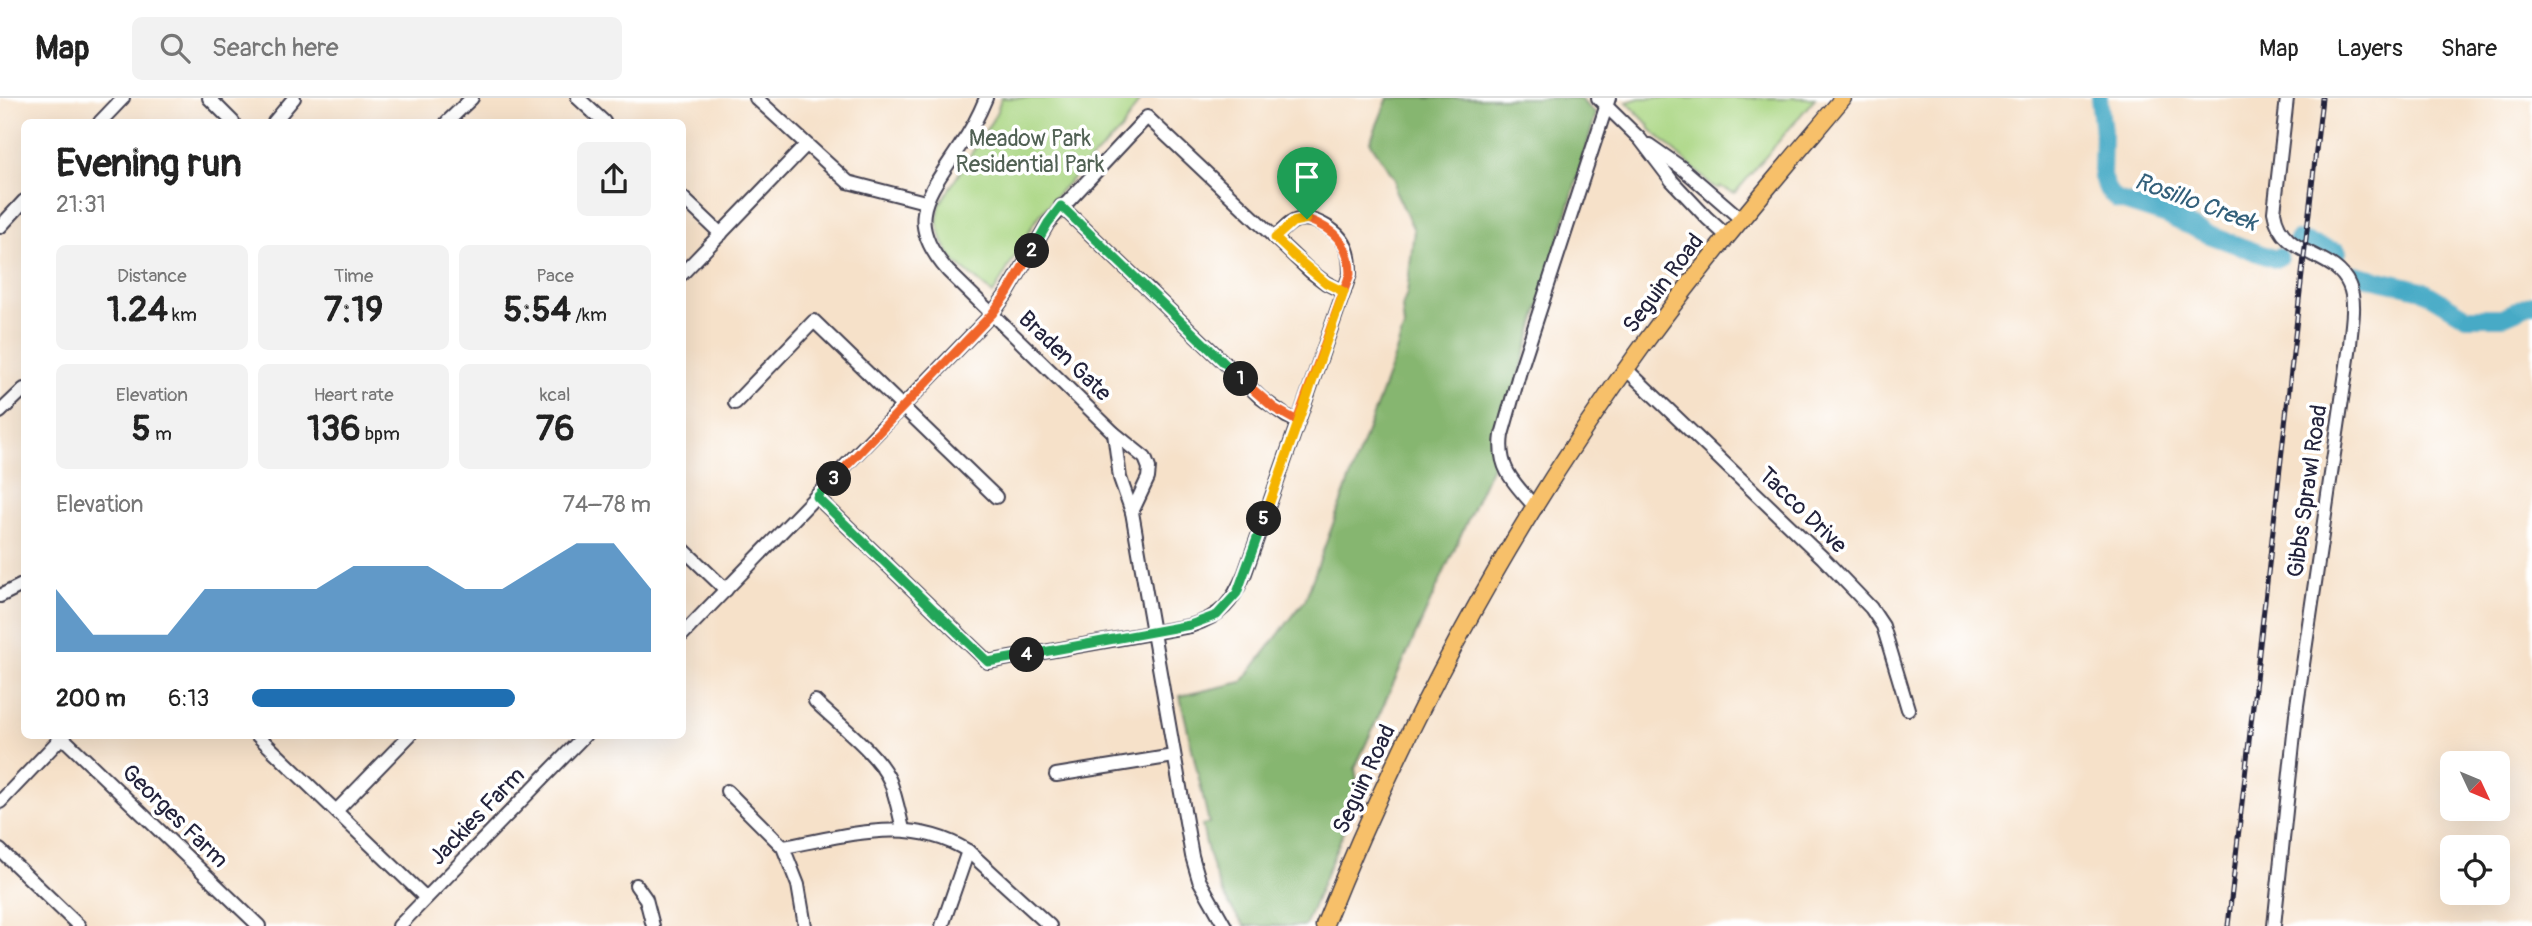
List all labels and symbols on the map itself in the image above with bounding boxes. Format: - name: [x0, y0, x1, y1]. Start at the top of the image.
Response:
- park label: Meadow Park Residential Park: [956, 124, 1105, 179]
- pin: [1277, 147, 1337, 219]
- water label: Rosillo Creek: [2131, 167, 2263, 238]
- street label: Seguin Road: [1616, 227, 1710, 339]
- pin: 2: [1014, 234, 1050, 268]
- street label: Braden Gate: [1012, 305, 1118, 408]
- pin: 1: [1224, 362, 1258, 396]
- street label: Gibbs Sprawl Road: [2281, 403, 2333, 579]
- street label: Tacco Drive: [1753, 461, 1854, 560]
- pin: 3: [816, 462, 852, 496]
- pin: 5: [1246, 502, 1282, 536]
- pin: 4: [1010, 638, 1044, 672]
- street label: Seguin Road: [1326, 720, 1402, 838]
- north arrow: [2440, 751, 2510, 821]
- street label: Georges Farm: [116, 758, 234, 874]
- street label: Jackies Farm: [423, 761, 531, 871]

